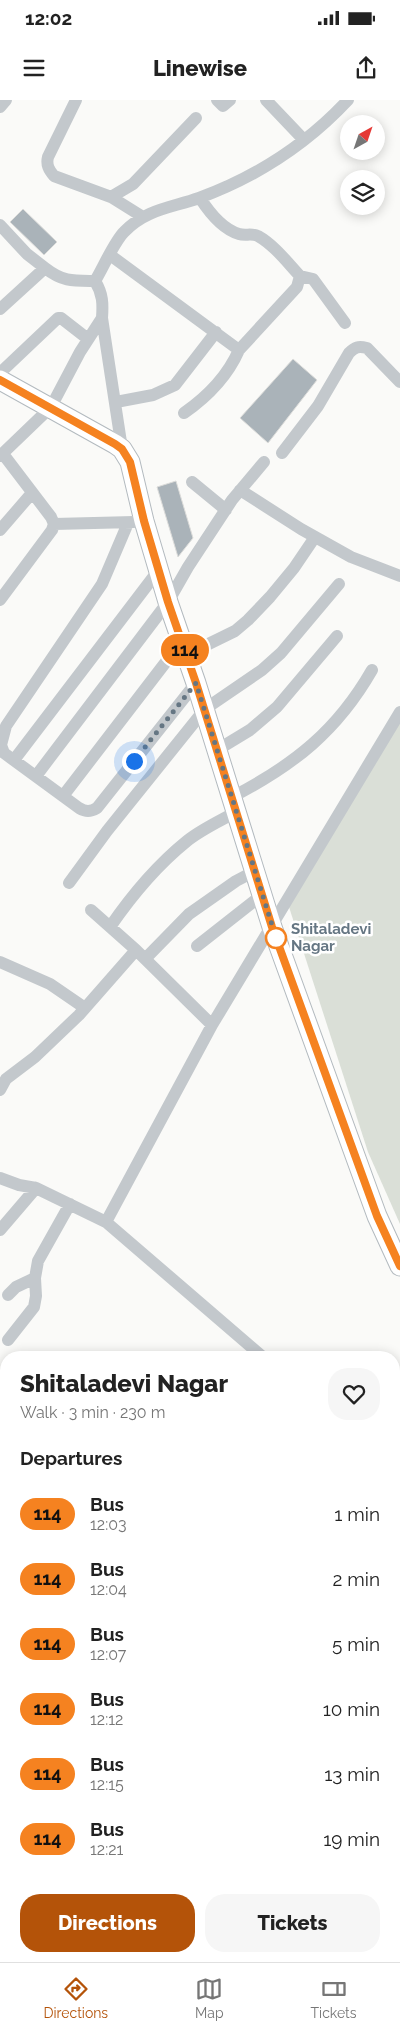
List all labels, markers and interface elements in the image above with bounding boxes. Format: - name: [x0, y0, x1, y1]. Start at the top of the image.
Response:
- text: 12:02: [25, 7, 72, 29]
- icon: menu: [20, 54, 48, 82]
- icon: share: [352, 54, 380, 82]
- text: Linewise: [153, 55, 247, 81]
- north arrow: [340, 115, 385, 160]
- map controls: [340, 115, 385, 215]
- button: layers: [340, 170, 385, 215]
- line badge: 114: [156, 634, 214, 666]
- text: 114: [171, 639, 199, 660]
- your location: [122, 749, 147, 774]
- place label: Shitaladevi Nagar: [291, 920, 371, 955]
- marker: Shitaladevi Nagar: [265, 927, 287, 949]
- button: heart: [328, 1368, 380, 1420]
- text: Shitaladevi Nagar: [20, 1369, 228, 1398]
- text: Walk · 3 min · 230 m: [20, 1403, 165, 1422]
- text: Departures: [20, 1447, 122, 1469]
- text: Bus: [90, 1493, 124, 1515]
- text: 114: [33, 1503, 62, 1524]
- text: 1 min: [334, 1503, 380, 1525]
- text: 12:03: [90, 1515, 127, 1534]
- text: Bus: [90, 1558, 124, 1580]
- text: 114: [33, 1568, 62, 1589]
- text: 2 min: [333, 1568, 380, 1590]
- text: 12:04: [90, 1580, 127, 1599]
- text: Bus: [90, 1623, 124, 1645]
- text: 114: [33, 1633, 62, 1654]
- text: 5 min: [332, 1633, 380, 1655]
- text: 12:07: [90, 1645, 126, 1664]
- text: Bus: [90, 1688, 124, 1710]
- text: 114: [33, 1698, 62, 1719]
- text: 10 min: [323, 1698, 380, 1720]
- text: 12:12: [90, 1710, 123, 1729]
- text: Bus: [90, 1753, 124, 1775]
- text: 114: [33, 1763, 62, 1784]
- text: 13 min: [324, 1763, 380, 1785]
- text: 12:15: [90, 1775, 124, 1794]
- text: Bus: [90, 1818, 124, 1840]
- text: 114: [33, 1828, 62, 1849]
- text: 19 min: [323, 1828, 380, 1850]
- text: 12:21: [90, 1840, 123, 1859]
- button: Directions: [20, 1894, 195, 1952]
- button: Tickets: [205, 1894, 380, 1952]
- tab: Directions: [43, 1975, 108, 2021]
- tab: Map: [195, 1975, 224, 2021]
- tab: Tickets: [311, 1975, 357, 2021]

